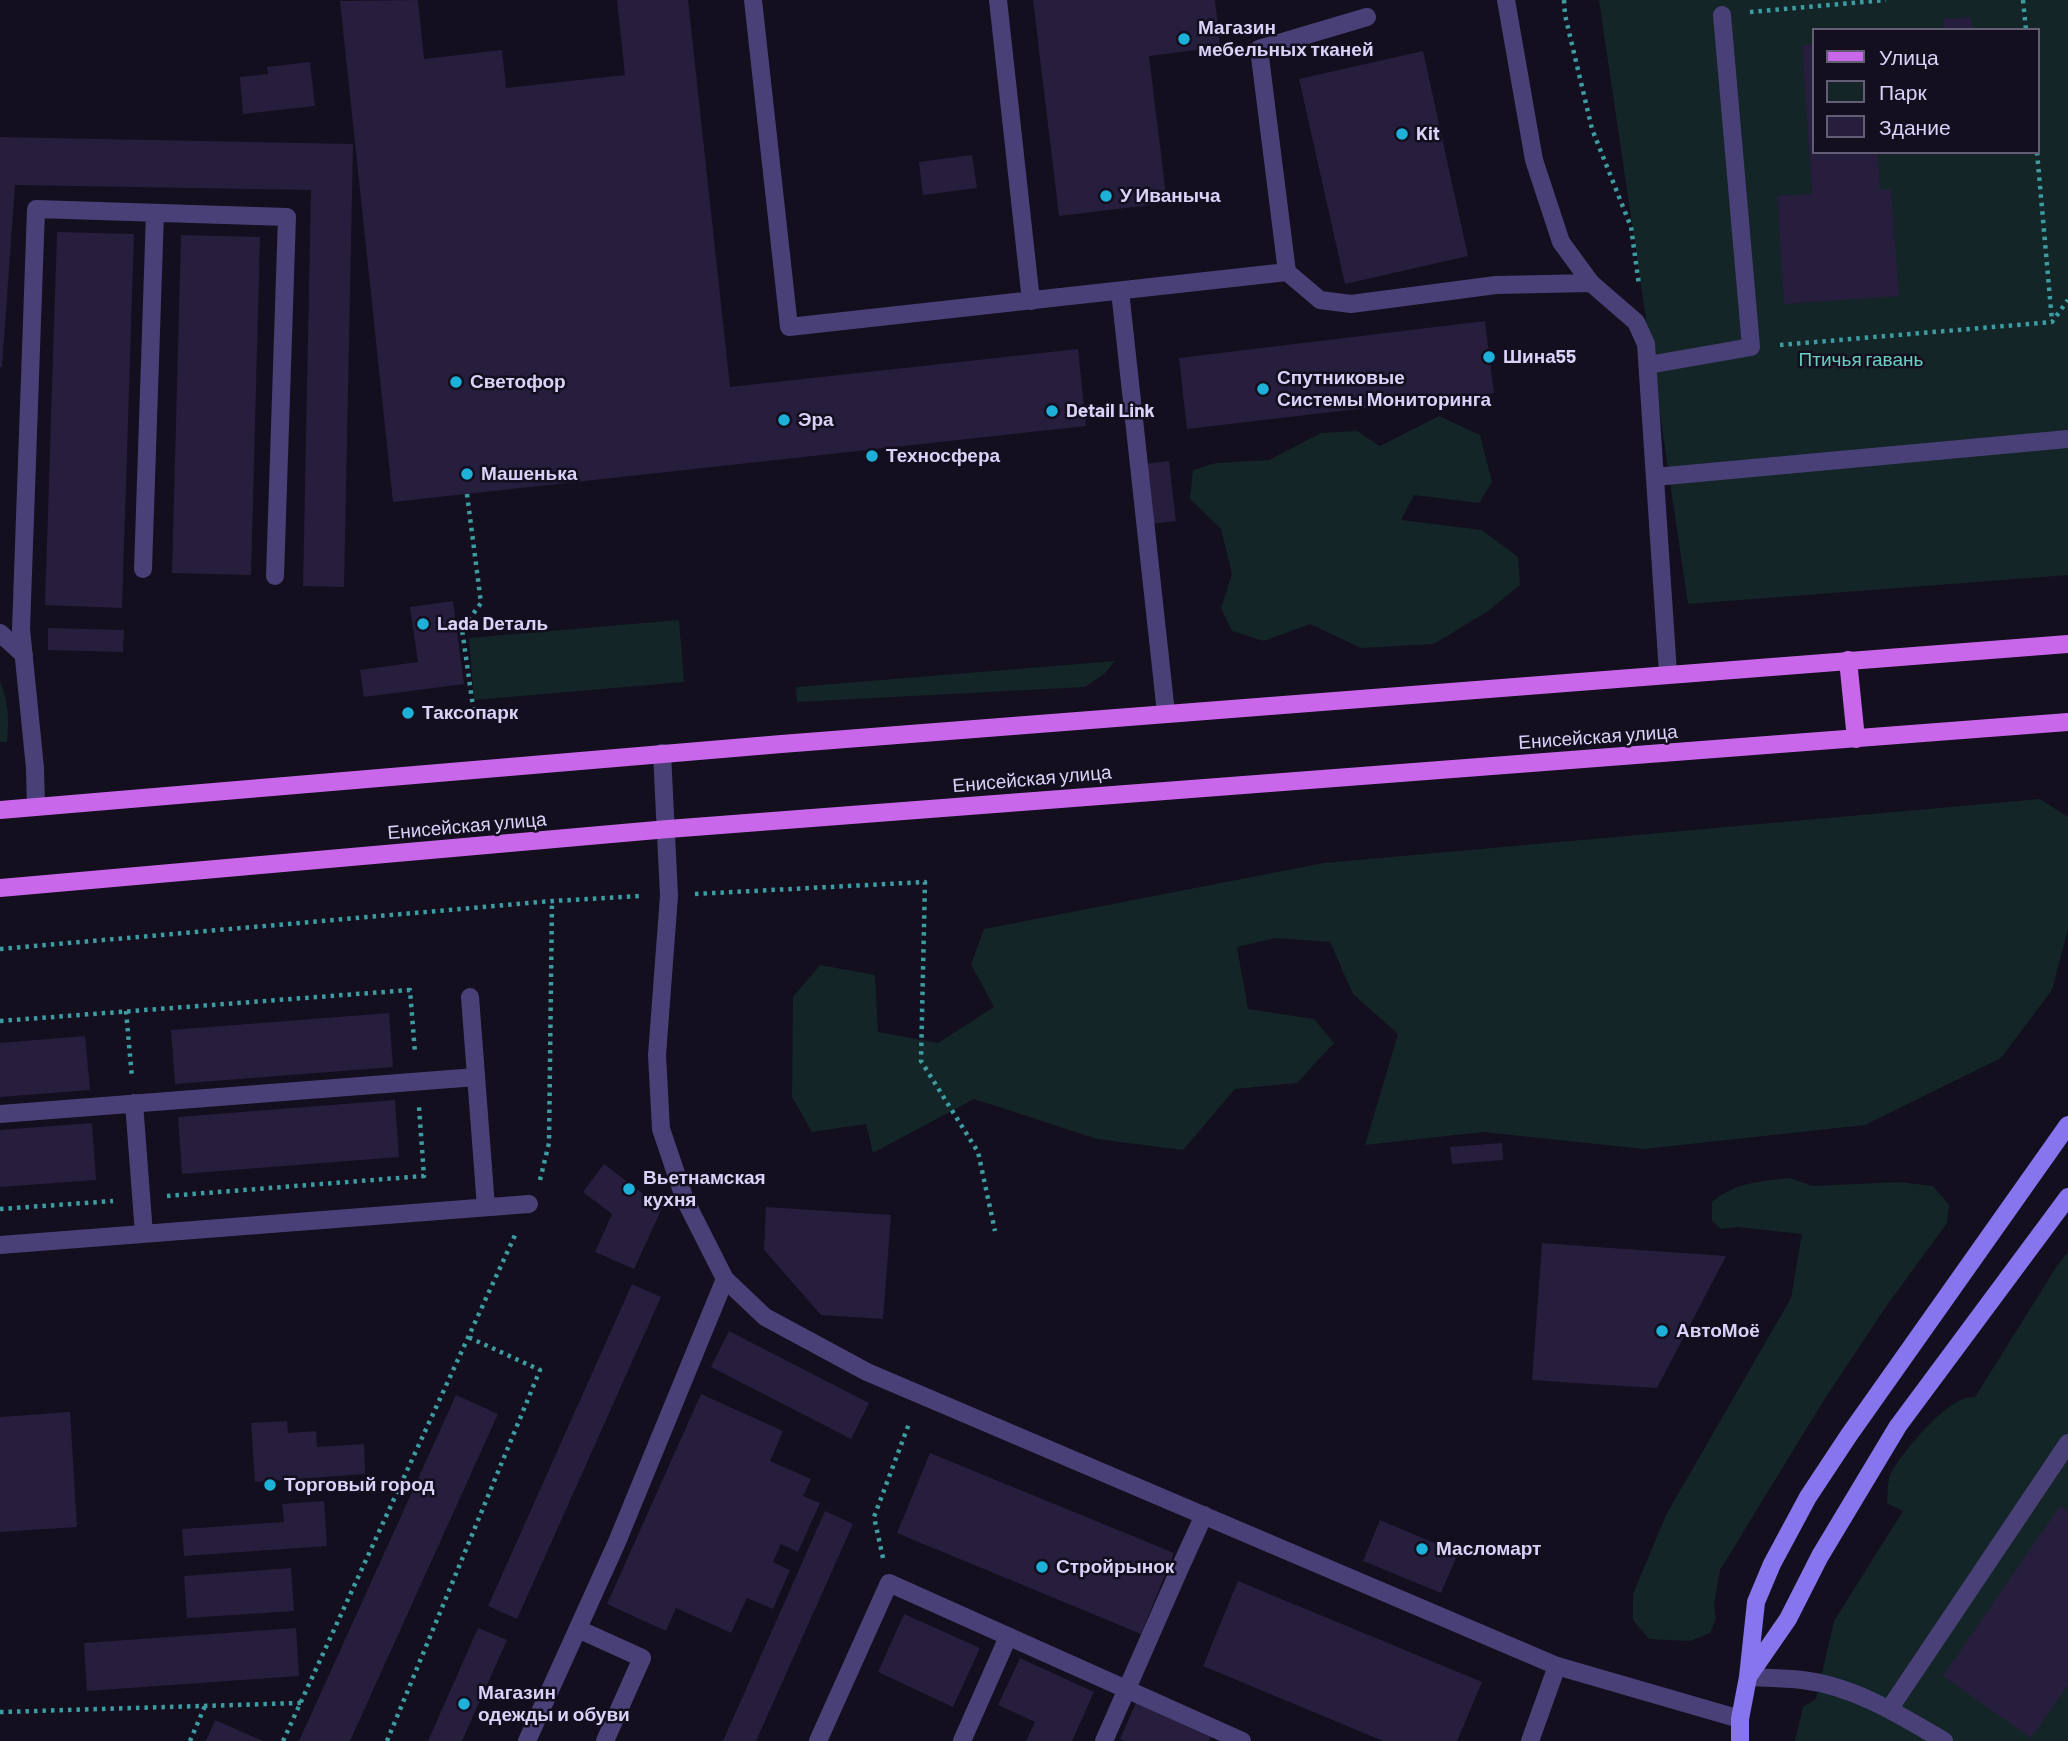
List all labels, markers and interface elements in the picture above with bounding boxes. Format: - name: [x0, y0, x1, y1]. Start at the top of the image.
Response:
- place label: Магазин мебельных тканей: [1198, 17, 1374, 61]
- legend: [1812, 28, 2040, 154]
- marker: Магазин мебельных тканей: [1176, 31, 1192, 47]
- text: Улица: [1879, 44, 1939, 69]
- text: Парк: [1879, 79, 1927, 104]
- text: Здание: [1879, 114, 1951, 139]
- place label: Kit: [1416, 123, 1440, 145]
- marker: Kit: [1394, 126, 1410, 142]
- place label: У Иваныча: [1120, 185, 1221, 207]
- marker: У Иваныча: [1098, 188, 1114, 204]
- place label: Шина55: [1503, 346, 1576, 368]
- marker: Шина55: [1481, 349, 1497, 365]
- park label: Птичья гавань: [1799, 349, 1923, 371]
- place label: Спутниковые Системы Мониторинга: [1277, 367, 1491, 411]
- place label: Светофор: [470, 371, 566, 393]
- marker: Светофор: [448, 374, 464, 390]
- marker: Спутниковые Системы Мониторинга: [1255, 381, 1271, 397]
- place label: Detail Link: [1066, 400, 1155, 422]
- marker: Detail Link: [1044, 403, 1060, 419]
- place label: Эра: [798, 409, 834, 431]
- marker: Эра: [776, 412, 792, 428]
- place label: Техносфера: [886, 445, 1000, 467]
- marker: Техносфера: [864, 448, 880, 464]
- place label: Машенька: [481, 463, 577, 485]
- marker: Машенька: [459, 466, 475, 482]
- place label: Lada Dеталь: [437, 613, 548, 635]
- marker: Lada Dеталь: [415, 616, 431, 632]
- place label: Таксопарк: [422, 702, 518, 724]
- marker: Таксопарк: [400, 705, 416, 721]
- street label: Енисейская улица: [1518, 720, 1678, 754]
- street label: Енисейская улица: [952, 761, 1112, 797]
- street label: Енисейская улица: [387, 808, 547, 844]
- place label: Вьетнамская кухня: [643, 1167, 766, 1211]
- marker: Вьетнамская кухня: [621, 1181, 637, 1197]
- place label: АвтоМоё: [1676, 1320, 1760, 1342]
- marker: АвтоМоё: [1654, 1323, 1670, 1339]
- place label: Торговый город: [284, 1474, 435, 1496]
- marker: Торговый город: [262, 1477, 278, 1493]
- place label: Масломарт: [1436, 1538, 1541, 1560]
- marker: Масломарт: [1414, 1541, 1430, 1557]
- place label: Стройрынок: [1056, 1556, 1174, 1578]
- marker: Стройрынок: [1034, 1559, 1050, 1575]
- place label: Магазин одежды и обуви: [478, 1682, 630, 1726]
- marker: Магазин одежды и обуви: [456, 1696, 472, 1712]

